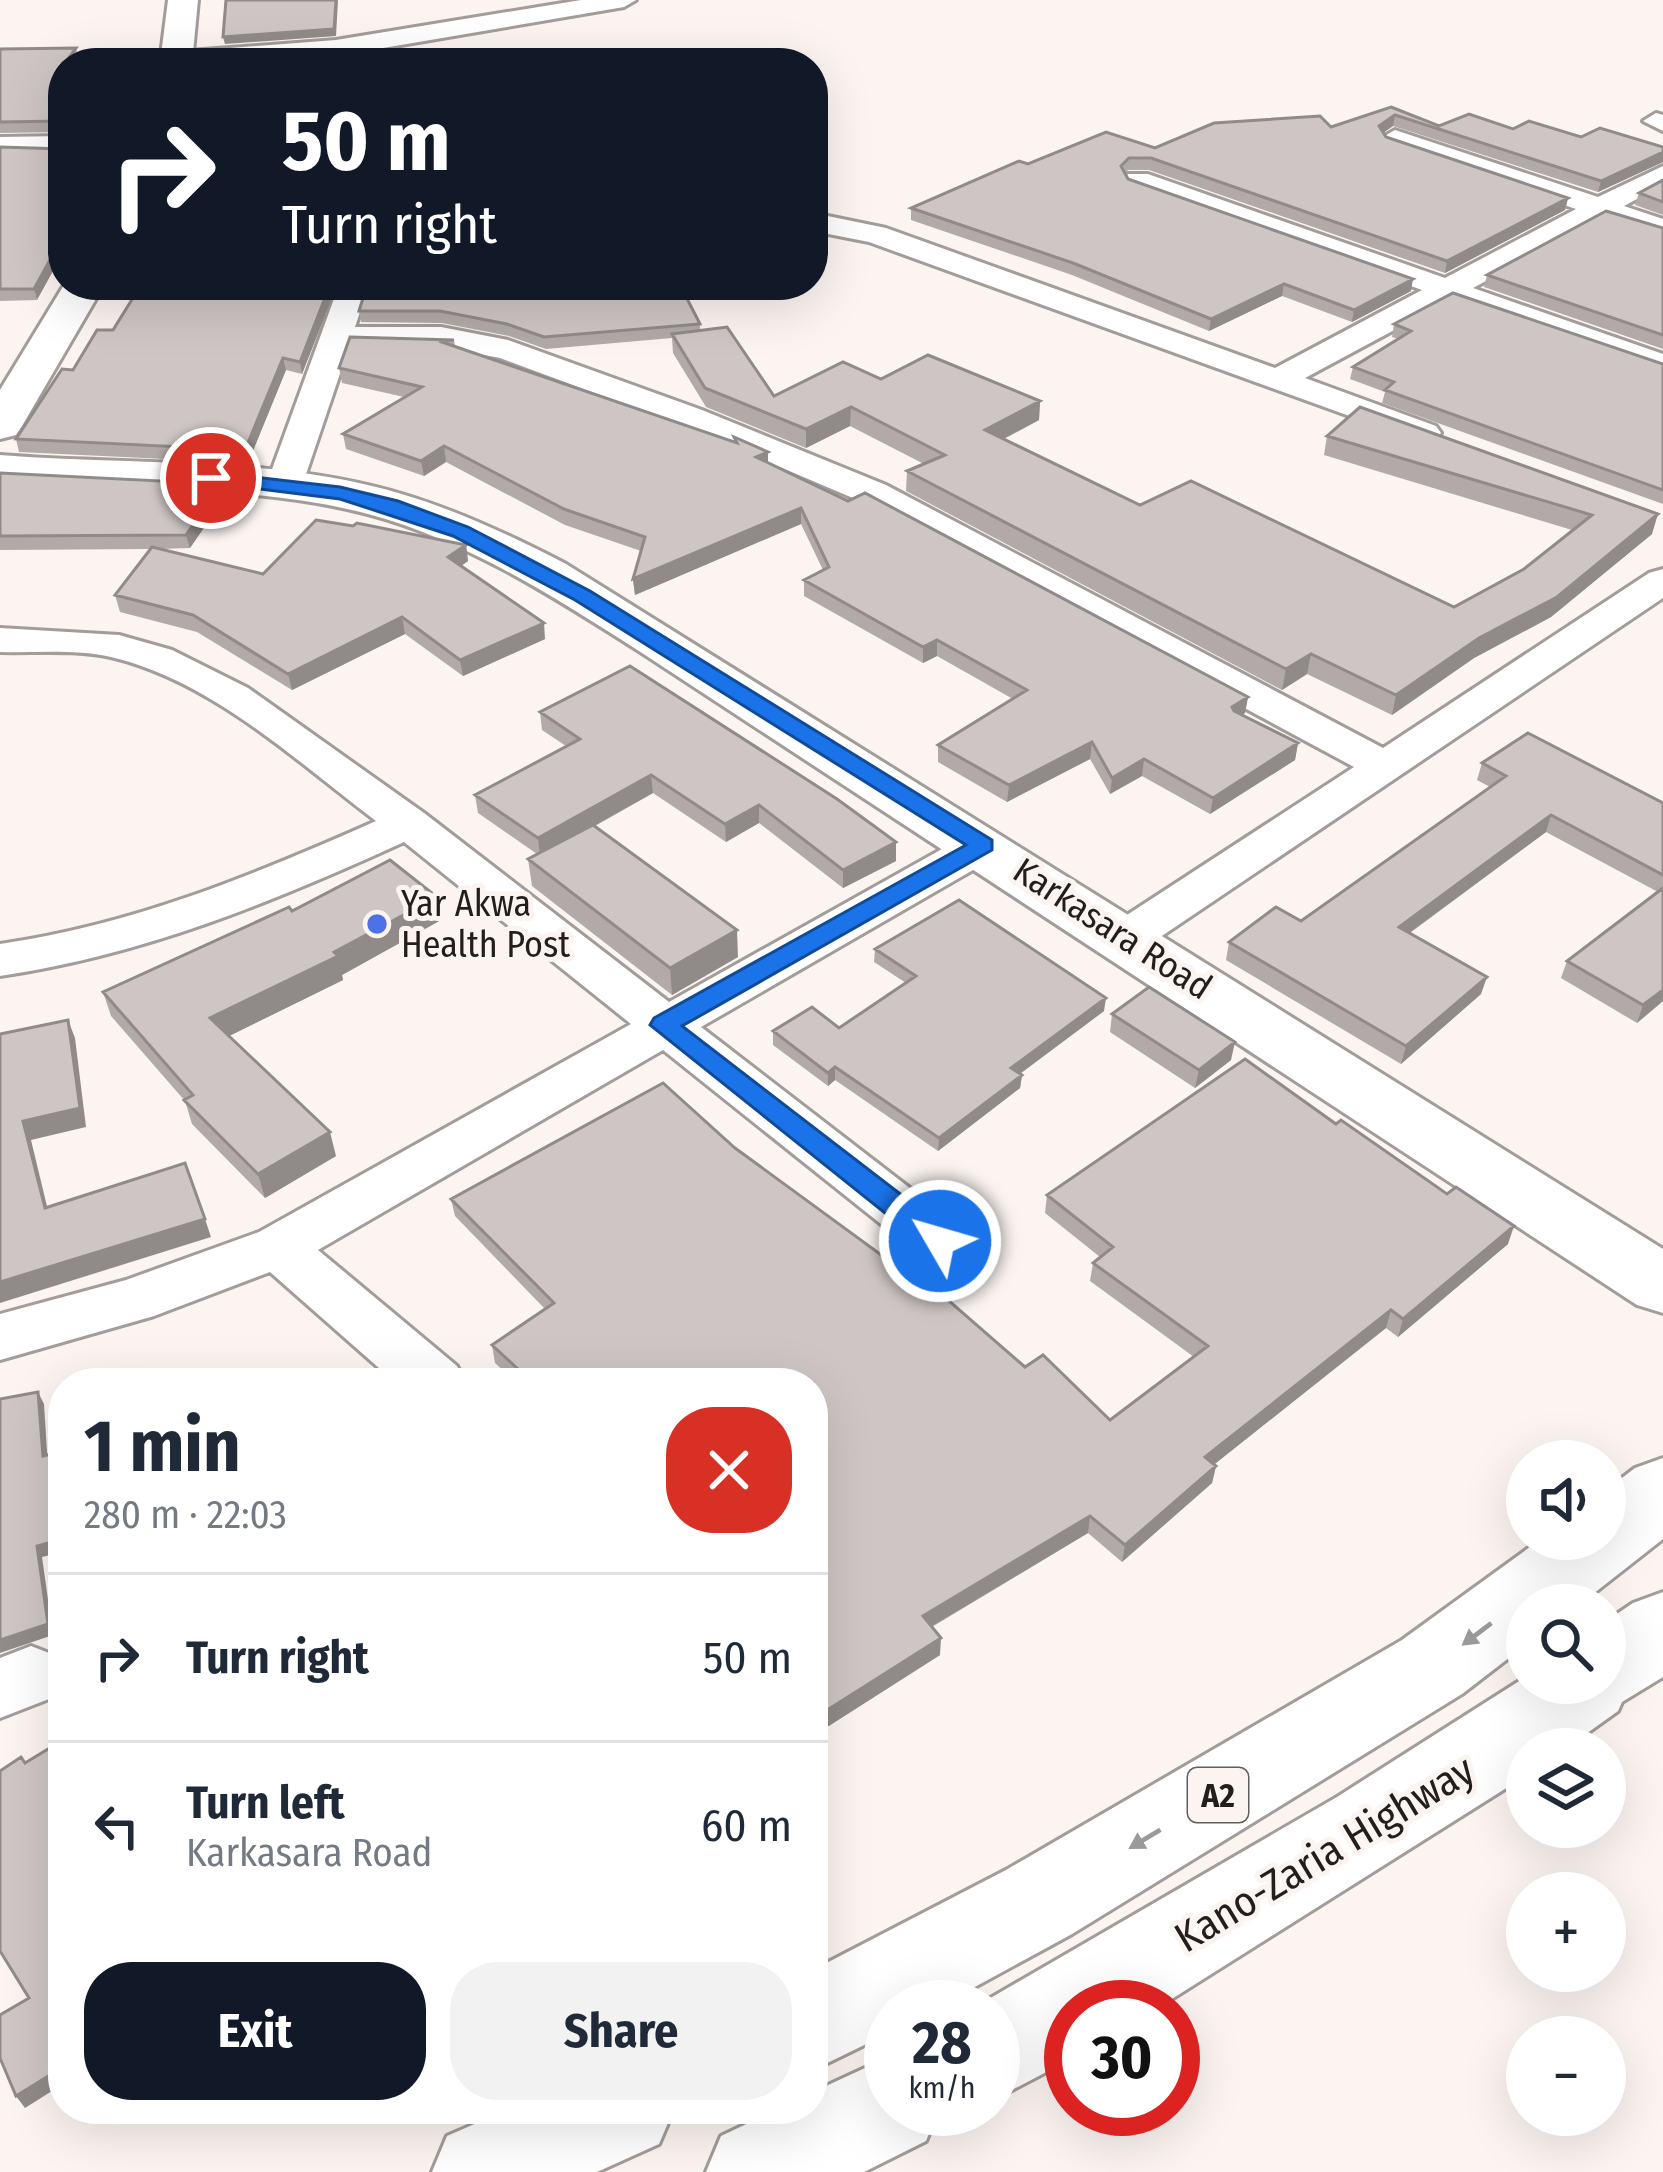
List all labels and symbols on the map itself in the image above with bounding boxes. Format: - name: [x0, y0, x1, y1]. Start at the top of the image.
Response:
- pin: [160, 427, 262, 529]
- street label: Karkasara Road: [1005, 848, 1220, 1009]
- place label: Yar Akwa Health Post: [401, 882, 570, 967]
- marker: Yar Akwa Health Post: [364, 911, 390, 937]
- position arrow: [877, 1178, 1003, 1304]
- one-way arrow: [1461, 1621, 1493, 1646]
- street label: Kano-Zaria Highway: [1166, 1745, 1483, 1963]
- road number: A2: [1188, 1768, 1248, 1822]
- one-way arrow: [1128, 1827, 1162, 1848]
- speed limit sign: 30: [1044, 1980, 1200, 2136]

